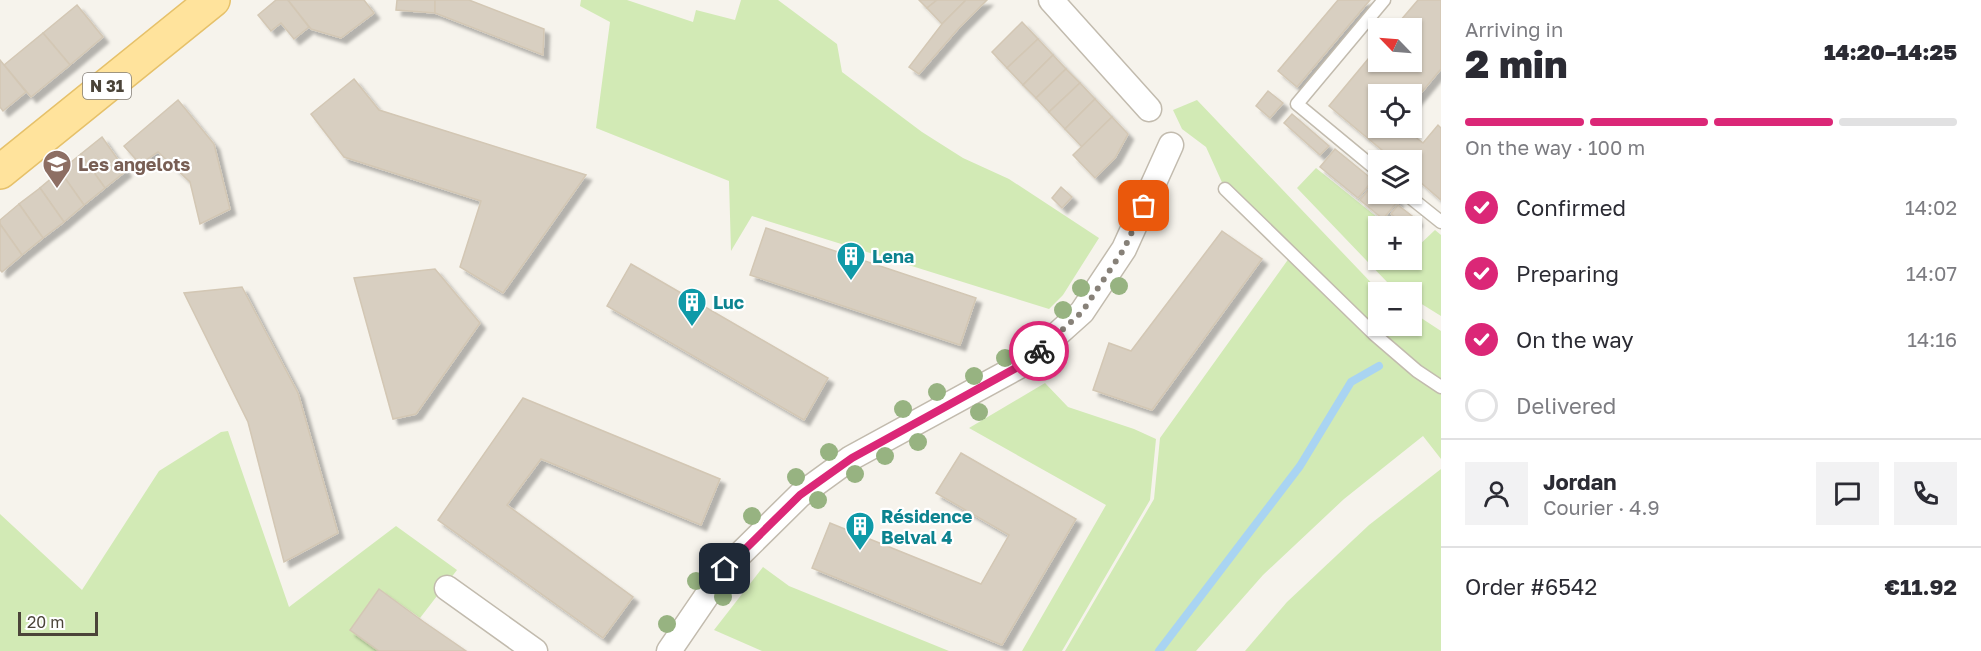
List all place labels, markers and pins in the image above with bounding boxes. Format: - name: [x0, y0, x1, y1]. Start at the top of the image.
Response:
- school or university icon: Les angelots: [41, 148, 73, 190]
- place label: Les angelots: [78, 153, 190, 175]
- pin: [1118, 180, 1169, 231]
- building icon: Lena: [835, 240, 867, 282]
- place label: Lena: [872, 245, 914, 267]
- building icon: Luc: [676, 286, 708, 328]
- place label: Luc: [713, 291, 744, 313]
- place label: Résidence Belval 4: [881, 505, 973, 548]
- building icon: Résidence Belval 4: [844, 510, 876, 552]
- pin: [699, 543, 750, 594]

